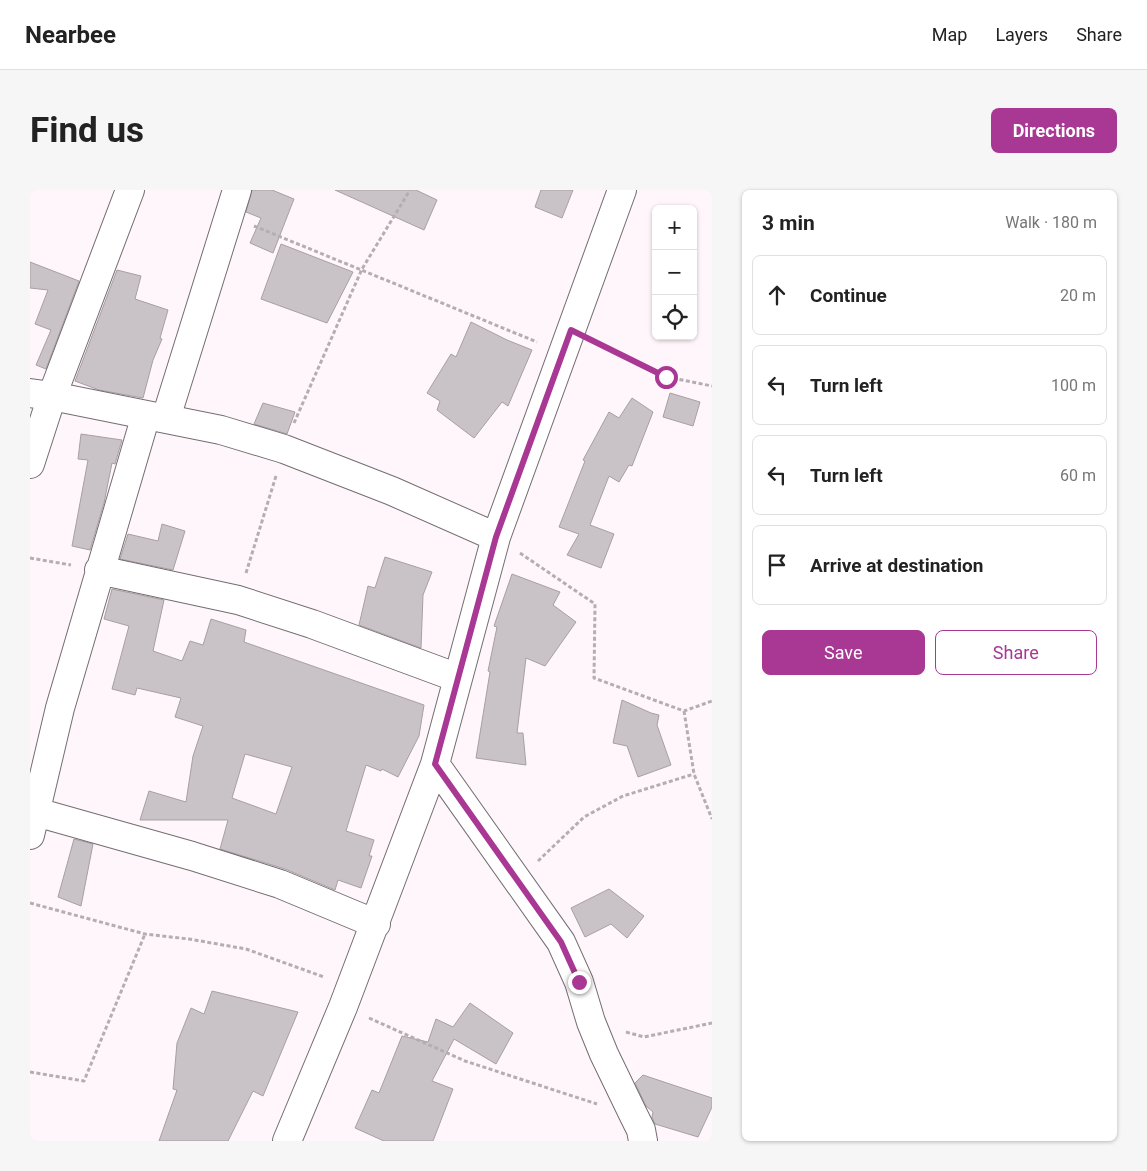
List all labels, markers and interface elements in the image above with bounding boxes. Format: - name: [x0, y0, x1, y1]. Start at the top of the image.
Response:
- text: Nearbee: [25, 21, 116, 49]
- text: Map: [932, 24, 967, 45]
- text: Layers: [995, 24, 1048, 45]
- text: Share: [1076, 24, 1122, 45]
- button: Directions: [991, 108, 1117, 153]
- text: Find us: [30, 110, 144, 151]
- map controls: [652, 205, 697, 340]
- button: +: [652, 205, 697, 250]
- text: 3 min: [762, 211, 815, 235]
- text: Walk · 180 m: [1005, 213, 1097, 232]
- button: −: [652, 250, 697, 295]
- icon: ahead: [763, 281, 791, 309]
- text: Continue: [810, 284, 887, 307]
- text: 20 m: [1060, 286, 1096, 305]
- button: locate: [652, 295, 697, 340]
- route start: [655, 366, 678, 389]
- icon: left: [763, 371, 791, 399]
- text: Turn left: [810, 374, 883, 397]
- text: 100 m: [1051, 376, 1096, 395]
- icon: left: [763, 461, 791, 489]
- text: Turn left: [810, 464, 883, 487]
- text: 60 m: [1060, 466, 1096, 485]
- icon: arrive: [763, 551, 791, 579]
- text: Arrive at destination: [810, 554, 983, 577]
- button: Save: [762, 630, 925, 675]
- button: Share: [935, 630, 1097, 675]
- route end: [568, 971, 591, 994]

